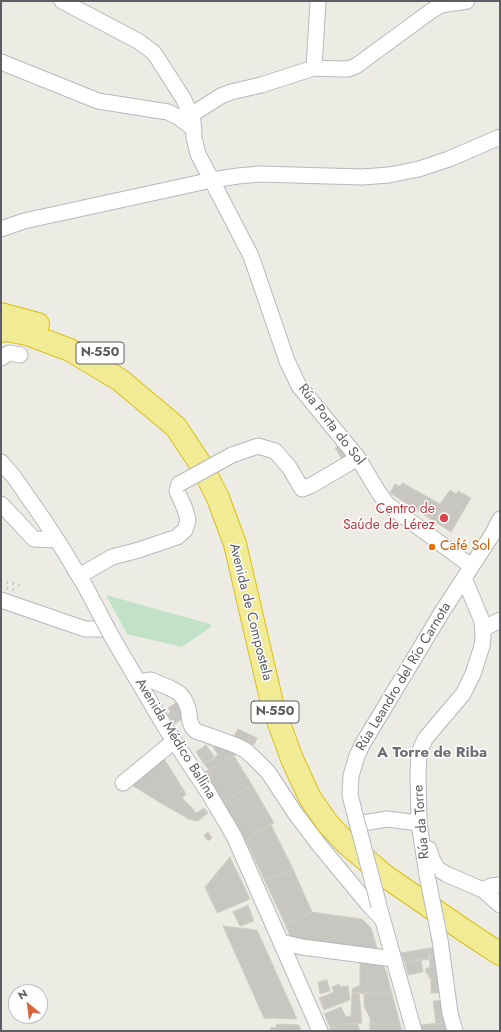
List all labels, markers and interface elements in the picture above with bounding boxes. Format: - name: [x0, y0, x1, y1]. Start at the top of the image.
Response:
- road number: N-550: [76, 342, 124, 364]
- street label: Rúa Porta do Sol: [294, 381, 368, 469]
- place label: Centro de Saúde de Lérez: [343, 502, 435, 534]
- marker: Centro de Saúde de Lérez: [438, 512, 450, 524]
- place label: Café Sol: [440, 539, 490, 555]
- street label: Avenida de Compostela: [225, 542, 275, 682]
- marker: Café Sol: [427, 542, 437, 552]
- street label: Rúa Leandro del Río Carnota: [353, 600, 455, 754]
- street label: Avenida Médico Ballina: [131, 676, 219, 802]
- road number: N-550: [251, 701, 299, 723]
- district label: A Torre de Riba: [377, 744, 487, 762]
- street label: Rúa da Torre: [410, 784, 434, 860]
- north arrow: [8, 984, 48, 1024]
- text: N: [15, 985, 30, 1003]

